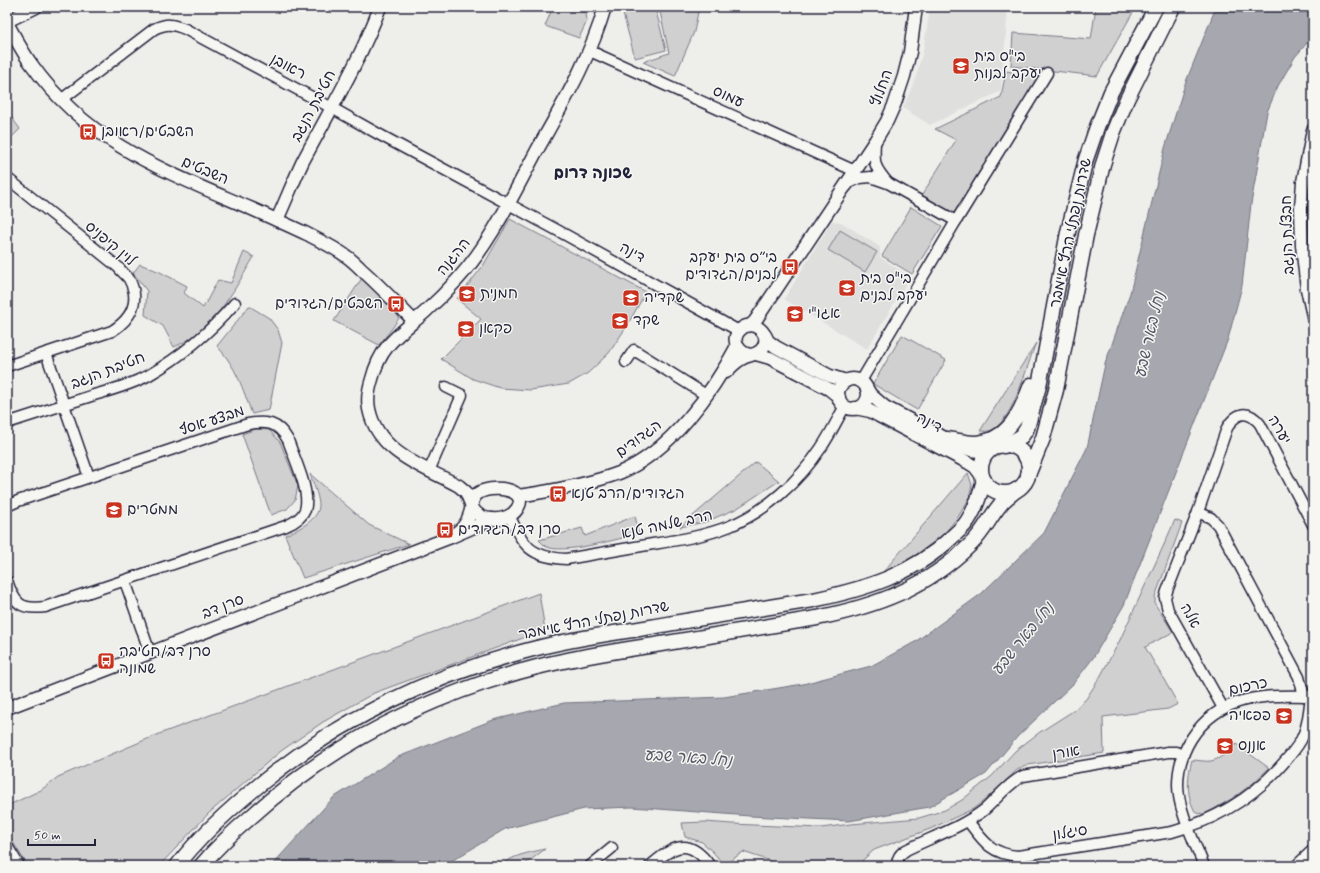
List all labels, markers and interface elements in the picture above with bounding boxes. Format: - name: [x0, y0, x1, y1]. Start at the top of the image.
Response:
- place label: בי"ס בית יעקב לבנות: [973, 47, 1042, 84]
- street label: ראובן: [267, 49, 309, 85]
- school or university icon: בי"ס בית יעקב לבנות: [951, 56, 971, 76]
- street label: חטיבת הנגב: [287, 67, 341, 145]
- street label: החלוץ: [866, 67, 898, 109]
- street label: עמוס: [709, 81, 747, 113]
- bus stop icon: השבטים/ראובן: [78, 122, 98, 142]
- place label: השבטים/ראובן: [101, 122, 194, 142]
- street label: השבטים: [178, 152, 232, 190]
- street label: שדרות נפתלי הרץ אימבר: [1045, 156, 1097, 310]
- district label: שכונה דרום: [554, 163, 632, 184]
- street label: חבצלת הנגב: [1277, 195, 1299, 275]
- street label: לוין קיפניס: [80, 217, 140, 272]
- street label: ההגנה: [433, 234, 475, 280]
- street label: דינה: [616, 238, 648, 268]
- place label: בי״ס בית יעקב לבנים/הגדודים: [685, 248, 778, 285]
- bus stop icon: בי״ס בית יעקב לבנים/הגדודים: [780, 257, 800, 277]
- place label: בי"ס בית יעקב לבנים: [859, 269, 928, 306]
- school or university icon: בי"ס בית יעקב לבנים: [837, 278, 857, 298]
- school or university icon: חמנית: [457, 284, 477, 304]
- place label: חמנית: [480, 284, 518, 304]
- school or university icon: שקדיה: [621, 288, 641, 308]
- place label: שקדיה: [644, 288, 684, 308]
- water label: נחל באר שבע: [1130, 289, 1170, 380]
- place label: השבטים/הגדודים: [275, 294, 383, 314]
- bus stop icon: השבטים/הגדודים: [386, 294, 406, 314]
- school or university icon: אגו"י: [785, 304, 805, 324]
- place label: אגו"י: [808, 304, 840, 324]
- school or university icon: שקד: [610, 311, 630, 331]
- place label: שקד: [633, 311, 660, 331]
- school or university icon: פקאן: [456, 319, 476, 339]
- place label: פקאן: [479, 319, 512, 339]
- street label: חטיבת הנגב: [68, 348, 148, 394]
- street label: מבצע אסף: [177, 401, 247, 441]
- street label: דינה: [913, 408, 945, 438]
- street label: יערה: [1263, 412, 1295, 448]
- street label: הגדודים: [612, 416, 666, 462]
- bus stop icon: הגדודים/הרב טנא: [548, 484, 568, 504]
- place label: הגדודים/הרב טנא: [571, 484, 685, 504]
- school or university icon: ממטרים: [104, 500, 124, 520]
- place label: ממטרים: [127, 500, 178, 520]
- street label: הרב שלמה טנא: [619, 506, 715, 544]
- bus stop icon: סרן דב/הגדודים: [435, 520, 455, 540]
- place label: סרן דב/הגדודים: [458, 520, 561, 540]
- street label: סרן דב: [199, 590, 247, 624]
- street label: שדרות נפתלי הרץ אימבר: [517, 597, 671, 645]
- water label: נחל באר שבע: [987, 597, 1060, 680]
- street label: אלה: [1175, 600, 1205, 632]
- place label: סרן דב/חטיבה שמונה: [119, 642, 211, 679]
- bus stop icon: סרן דב/חטיבה שמונה: [96, 651, 116, 671]
- street label: כרכום: [1227, 673, 1269, 701]
- place label: פפאיה: [1229, 706, 1271, 726]
- school or university icon: פפאיה: [1274, 706, 1294, 726]
- school or university icon: אננס: [1215, 736, 1235, 756]
- place label: אננס: [1238, 736, 1266, 756]
- street label: אורן: [1051, 741, 1081, 765]
- water label: נחל באר שבע: [643, 744, 734, 772]
- street label: סיגלון: [1051, 820, 1089, 846]
- scale bar: [28, 821, 95, 847]
- text: 50 m: [34, 828, 61, 844]

